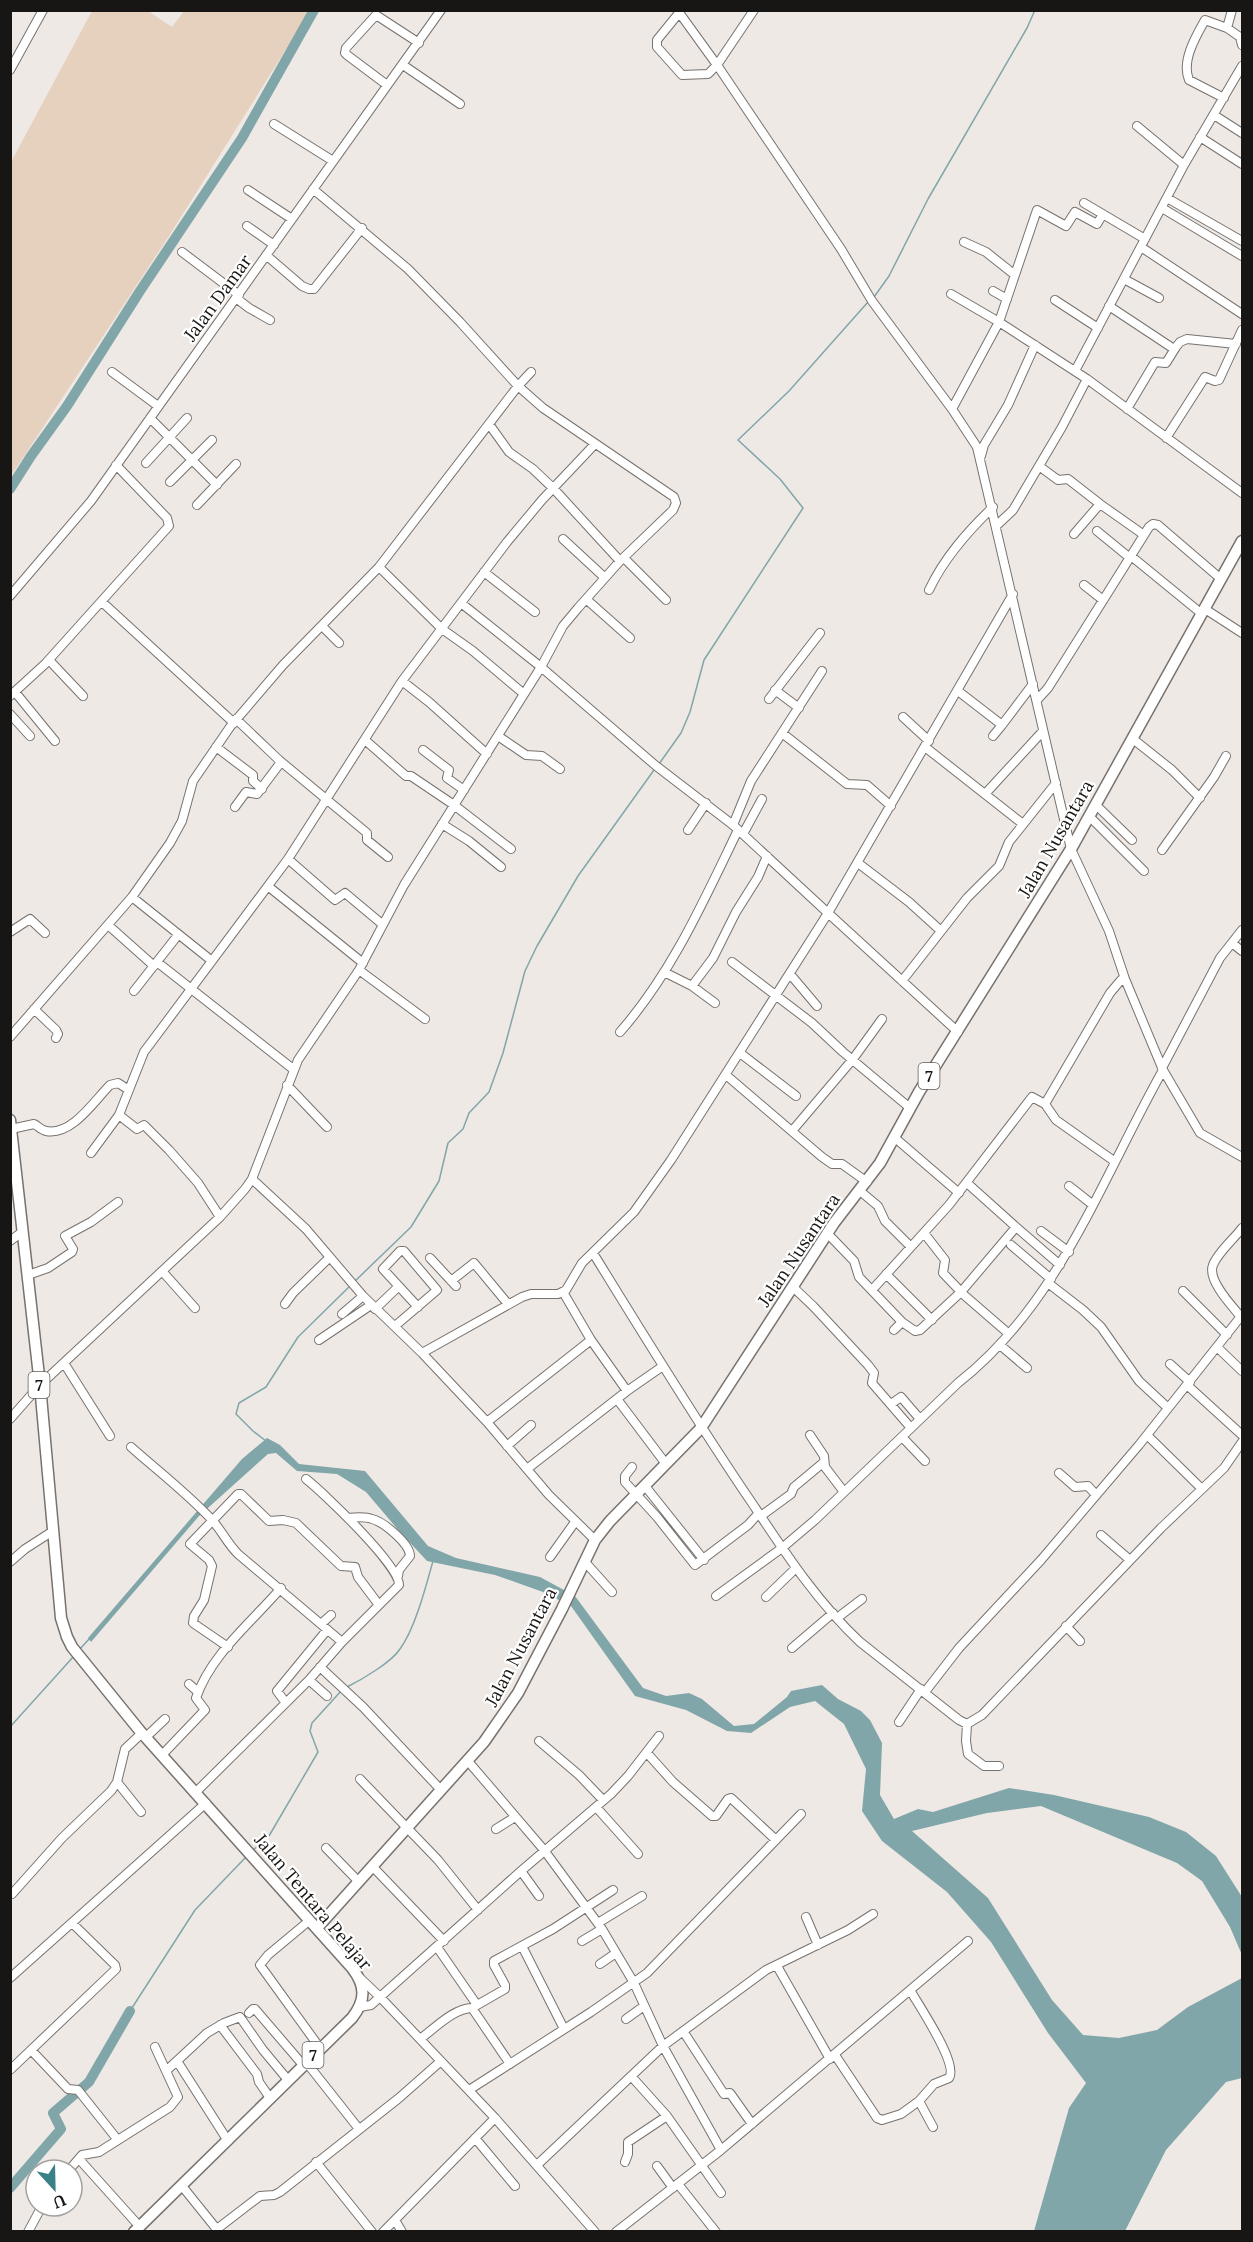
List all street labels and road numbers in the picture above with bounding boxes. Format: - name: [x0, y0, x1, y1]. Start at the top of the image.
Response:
- street label: Jalan Damar: [178, 250, 257, 346]
- street label: Jalan Nusantara: [1012, 776, 1098, 902]
- road number: 7: [918, 1063, 940, 1089]
- street label: Jalan Nusantara: [752, 1189, 845, 1312]
- road number: 7: [28, 1372, 50, 1398]
- street label: Jalan Nusantara: [479, 1583, 562, 1711]
- street label: Jalan Tentara Pelajar: [249, 1828, 377, 1975]
- road number: 7: [302, 2042, 324, 2068]

